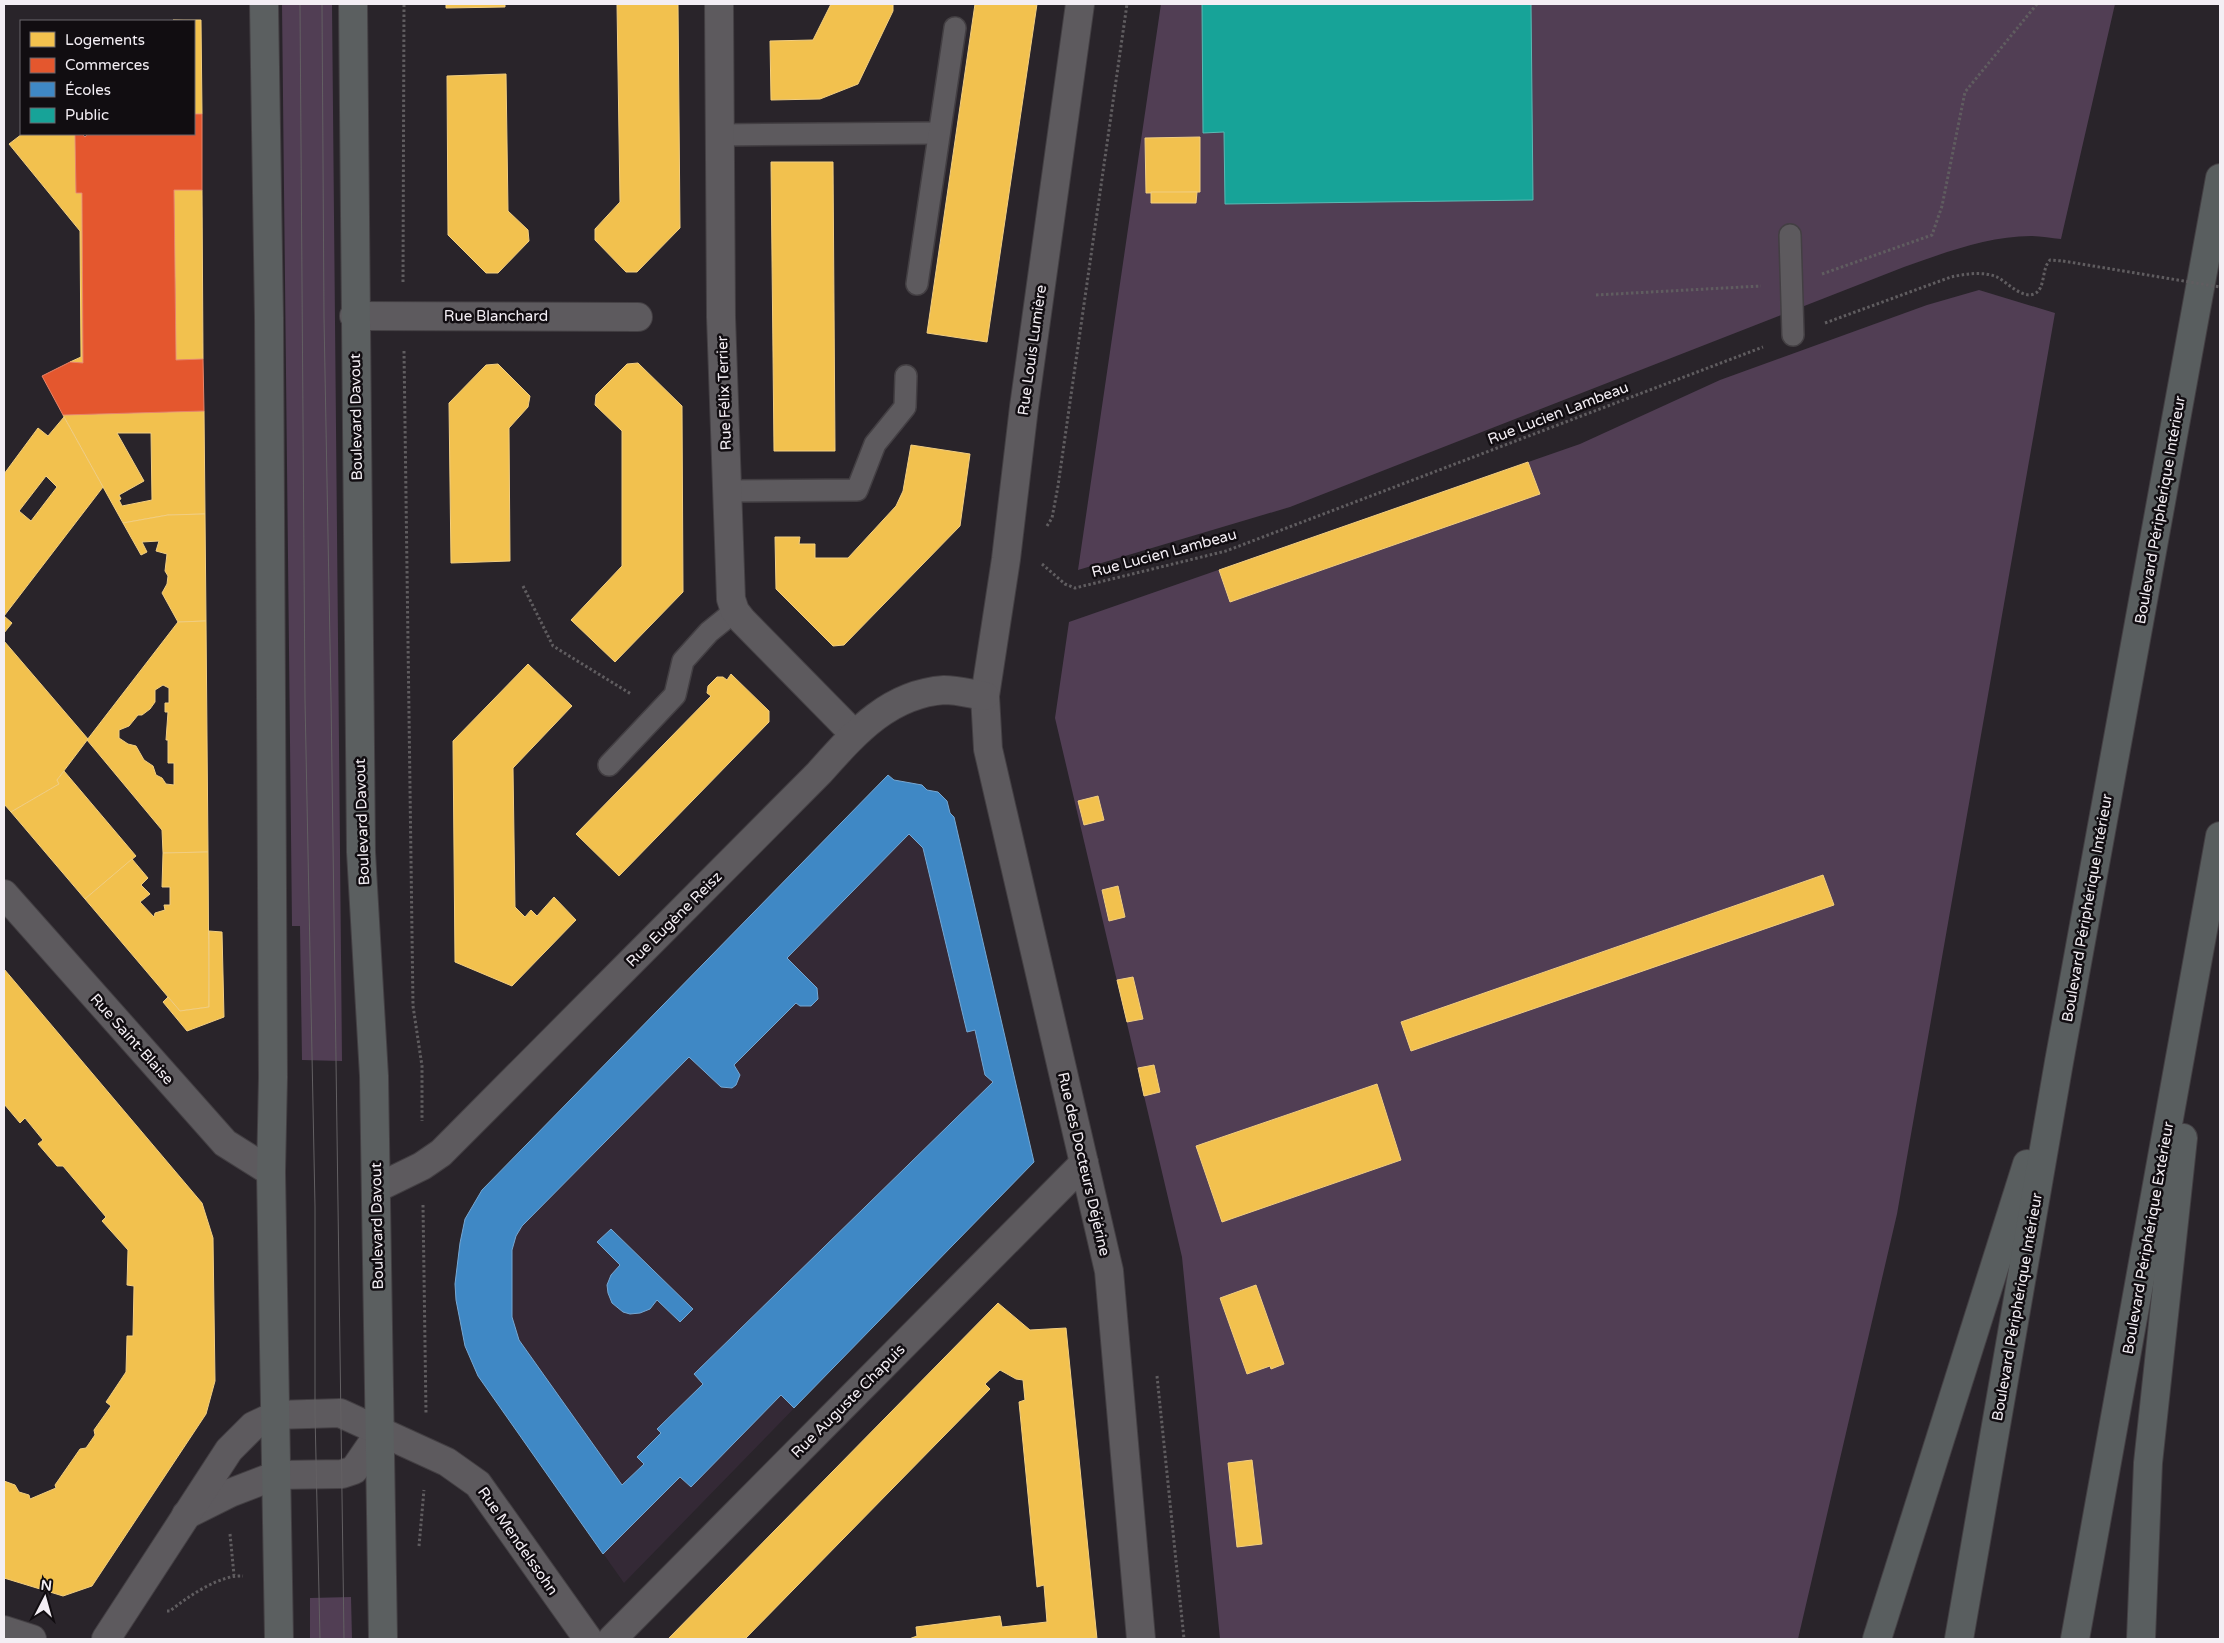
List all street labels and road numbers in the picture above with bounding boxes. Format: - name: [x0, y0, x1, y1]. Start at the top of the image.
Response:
- street label: Rue Louis Lumière: [1014, 284, 1050, 416]
- street label: Rue Blanchard: [444, 307, 548, 325]
- street label: Rue Félix Terrier: [713, 335, 735, 451]
- street label: Boulevard Davout: [346, 353, 366, 481]
- street label: Rue Lucien Lambeau: [1485, 378, 1631, 448]
- street label: Boulevard Périphérique Intérieur: [2131, 394, 2189, 625]
- street label: Rue Lucien Lambeau: [1089, 525, 1239, 581]
- street label: Boulevard Davout: [351, 758, 373, 886]
- street label: Boulevard Périphérique Intérieur: [2058, 792, 2116, 1023]
- street label: Rue Eugène Reisz: [622, 867, 726, 971]
- street label: Rue Saint-Blaise: [86, 990, 178, 1088]
- street label: Rue des Docteurs Déjérine: [1054, 1070, 1114, 1258]
- street label: Boulevard Périphérique Extérieur: [2119, 1120, 2177, 1356]
- street label: Boulevard Davout: [367, 1162, 387, 1290]
- street label: Boulevard Périphérique Intérieur: [1988, 1191, 2046, 1422]
- street label: Rue Auguste Chapuis: [787, 1340, 909, 1462]
- street label: Rue Mendelssohn: [474, 1484, 562, 1598]

